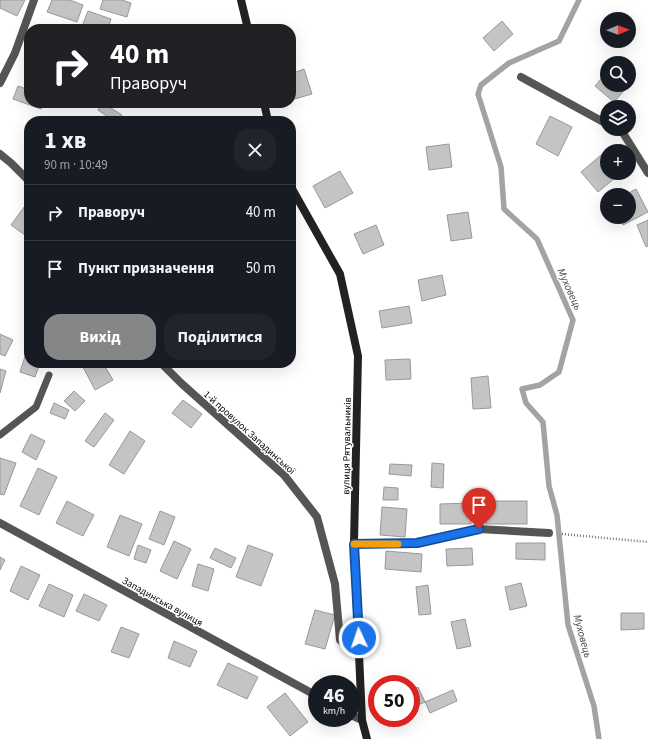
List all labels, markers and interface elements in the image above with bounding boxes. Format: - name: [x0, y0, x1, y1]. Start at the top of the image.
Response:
- north arrow: [600, 12, 636, 48]
- map controls: [600, 12, 636, 224]
- text: 40 m: [110, 34, 169, 74]
- icon: right: [44, 40, 96, 92]
- button: search: [600, 56, 636, 92]
- text: Праворуч: [110, 71, 187, 96]
- button: layers: [600, 100, 636, 136]
- text: 1 хв: [44, 123, 86, 158]
- button: close: [234, 129, 276, 171]
- button: +: [600, 144, 636, 180]
- text: 90 m · 10:49: [44, 156, 108, 174]
- button: −: [600, 188, 636, 224]
- icon: right: [44, 202, 66, 224]
- text: Праворуч: [78, 202, 145, 223]
- text: 40 m: [246, 202, 276, 223]
- icon: arrive: [44, 258, 66, 280]
- text: Пункт призначення: [78, 258, 214, 279]
- text: 50 m: [246, 258, 276, 279]
- water label: Муховець: [554, 266, 585, 313]
- button: Вихід: [44, 314, 156, 360]
- button: Поділитися: [164, 314, 276, 360]
- street label: 1-й провулок Западинської: [200, 388, 299, 478]
- street label: вулиця Рятувальників: [339, 397, 355, 495]
- pin: [462, 488, 496, 529]
- icon: arrive: [468, 494, 490, 516]
- street label: Западинська вулиця: [120, 574, 205, 630]
- water label: Муховець: [570, 613, 596, 660]
- position arrow: [338, 617, 380, 659]
- speed limit sign: 50: [368, 675, 420, 727]
- text: 46: [323, 682, 345, 710]
- text: km/h: [323, 704, 345, 718]

